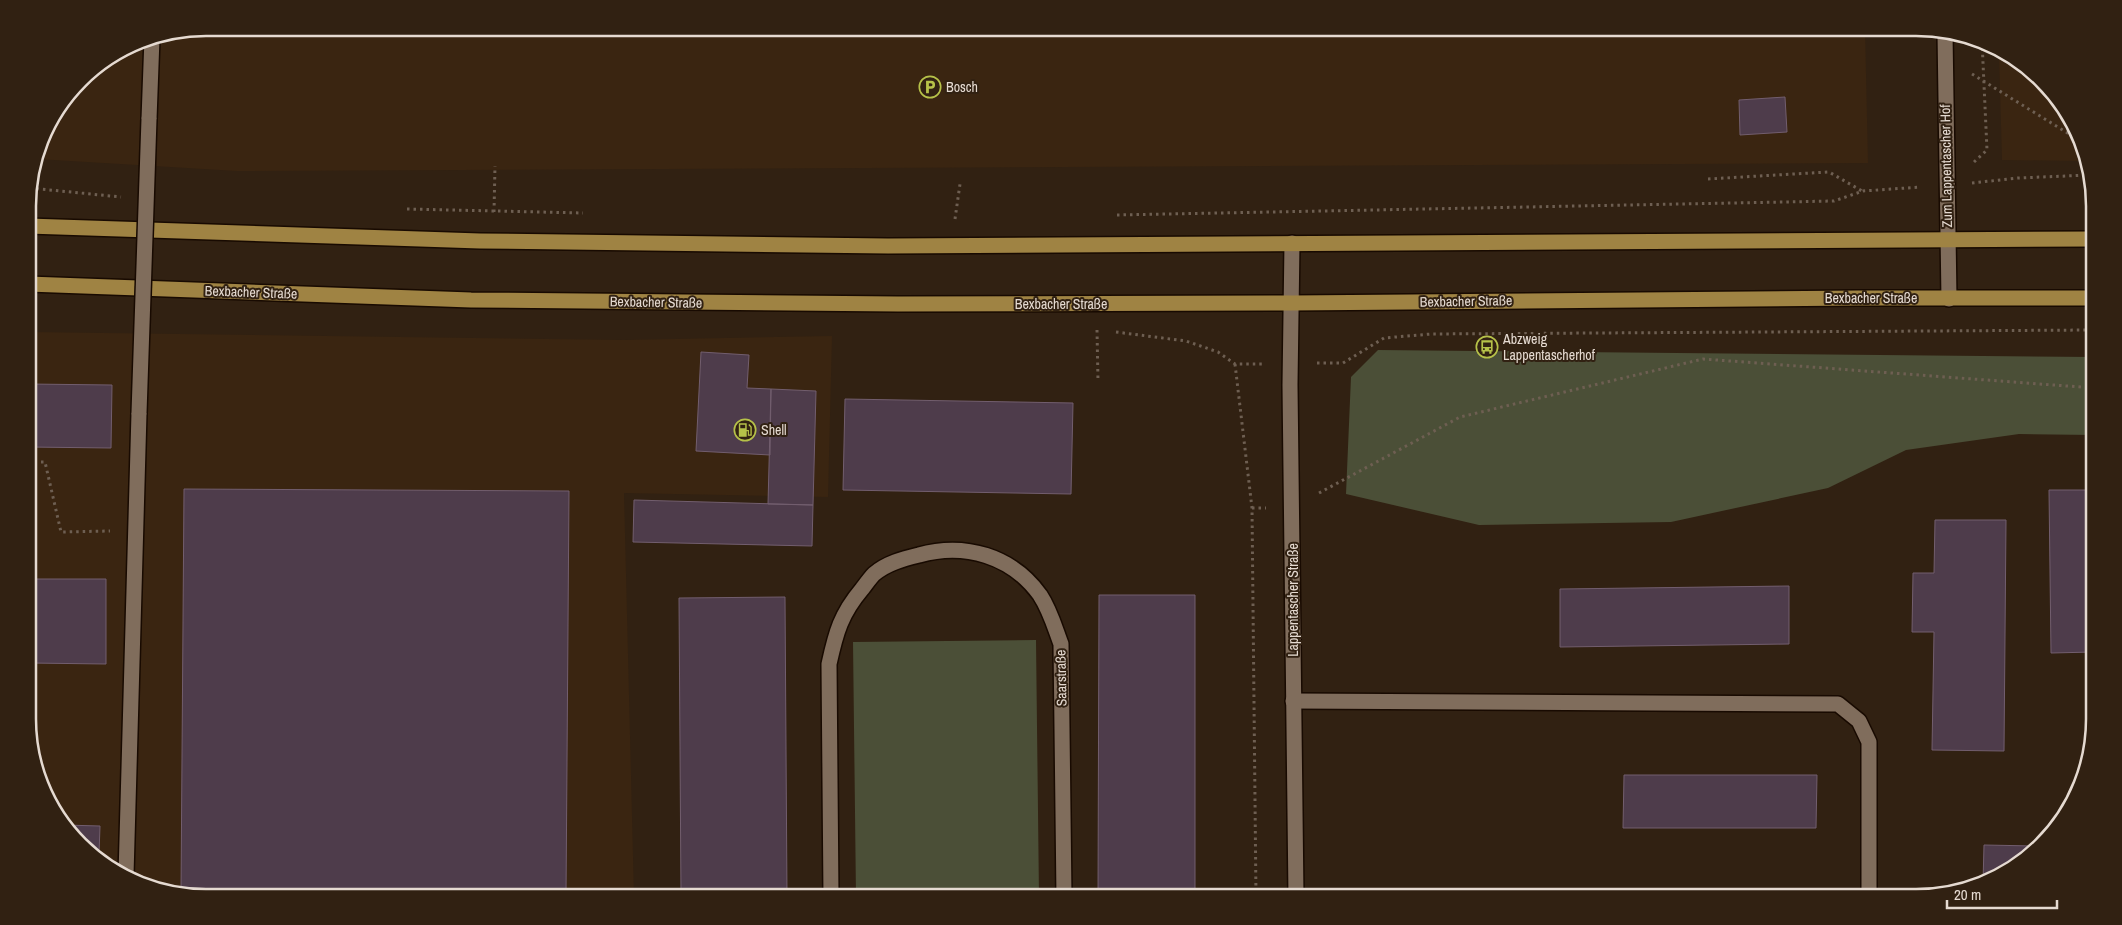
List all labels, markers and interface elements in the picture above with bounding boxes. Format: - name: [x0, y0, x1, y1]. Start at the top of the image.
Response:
- parking icon: Bosch: [918, 75, 942, 99]
- place label: Bosch: [946, 78, 978, 96]
- street label: Zum Lappentascher Hof: [1936, 103, 1956, 228]
- street label: Bexbacher Straße: [204, 281, 298, 303]
- street label: Bexbacher Straße: [1825, 289, 1917, 307]
- street label: Bexbacher Straße: [1420, 291, 1512, 311]
- street label: Bexbacher Straße: [610, 292, 702, 312]
- street label: Bexbacher Straße: [1015, 295, 1107, 313]
- place label: Abzweig Lappentascherhof: [1502, 330, 1596, 364]
- bus stop icon: Abzweig Lappentascherhof: [1475, 335, 1499, 359]
- fuel station icon: Shell: [733, 418, 757, 442]
- place label: Shell: [761, 421, 787, 439]
- street label: Lappentascher Straße: [1284, 543, 1302, 657]
- street label: Saarstraße: [1052, 649, 1070, 707]
- scale bar: [1947, 878, 2057, 910]
- text: 20 m: [1954, 884, 1981, 905]

